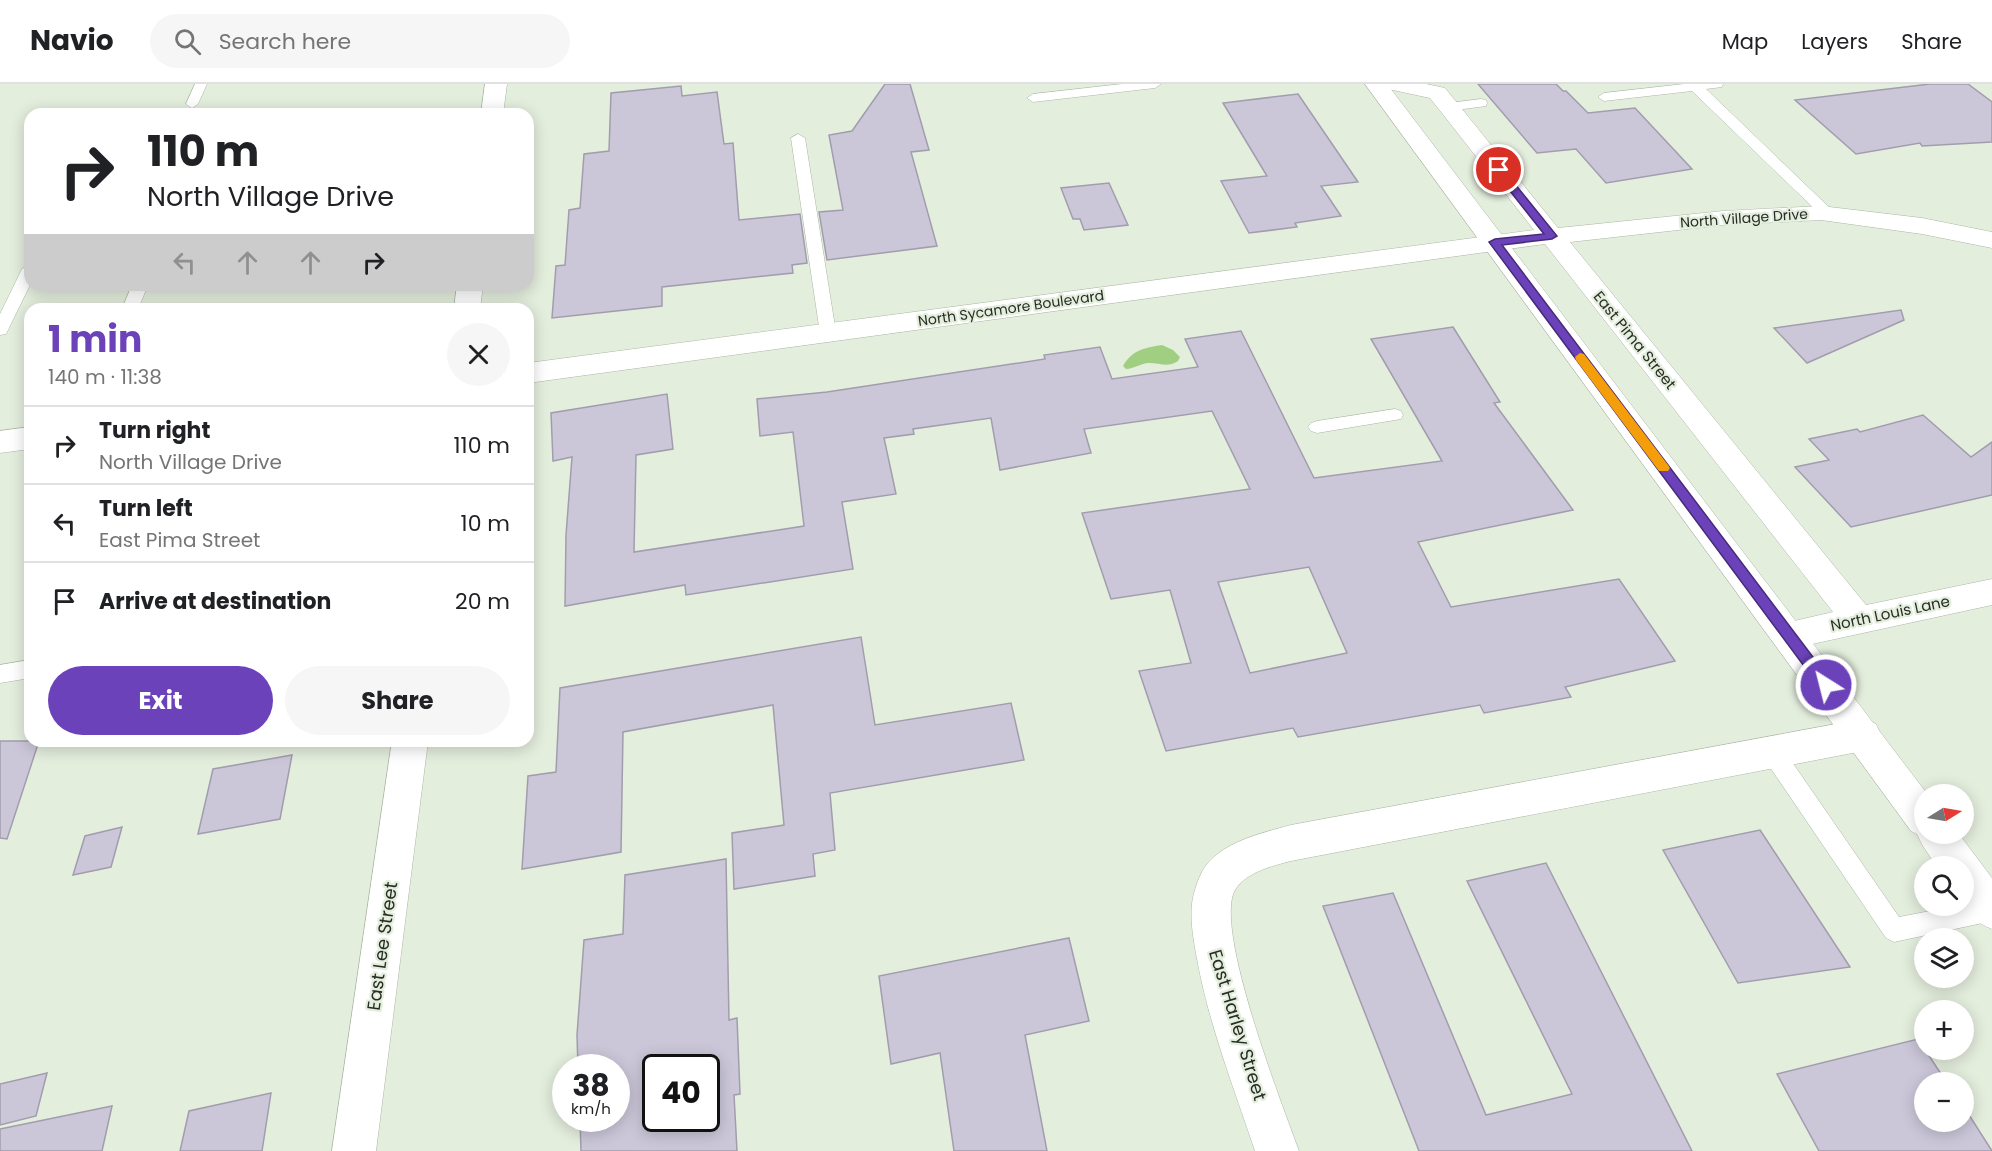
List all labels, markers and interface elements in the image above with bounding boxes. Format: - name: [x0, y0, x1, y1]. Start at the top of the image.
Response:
- search box: [150, 14, 570, 68]
- text: Navio: [30, 21, 114, 60]
- icon: search: [171, 25, 204, 58]
- text: Search here: [219, 26, 351, 57]
- text: Map: [1722, 27, 1768, 56]
- text: Layers: [1801, 27, 1868, 56]
- text: Share: [1901, 27, 1962, 56]
- text: 110 m: [147, 122, 259, 181]
- icon: right: [48, 132, 126, 210]
- pin: [1473, 144, 1524, 195]
- icon: arrive: [1482, 153, 1515, 186]
- text: North Village Drive: [147, 178, 394, 215]
- street label: North Village Drive: [1679, 204, 1809, 232]
- icon: left: [168, 246, 201, 279]
- icon: ahead: [231, 246, 264, 279]
- icon: ahead: [294, 246, 327, 279]
- icon: right: [357, 246, 390, 279]
- street label: North Sycamore Boulevard: [917, 285, 1105, 331]
- street label: East Pima Street: [1589, 286, 1681, 394]
- text: 1 min: [48, 314, 142, 365]
- button: close: [447, 323, 510, 386]
- text: 140 m · 11:38: [48, 363, 162, 391]
- text: Turn right: [99, 415, 210, 446]
- icon: right: [48, 429, 81, 462]
- text: 110 m: [454, 430, 510, 461]
- text: North Village Drive: [99, 448, 282, 476]
- text: Turn left: [99, 493, 193, 524]
- icon: left: [48, 507, 81, 540]
- text: 10 m: [461, 508, 510, 539]
- text: East Pima Street: [99, 526, 260, 554]
- icon: arrive: [48, 585, 81, 618]
- text: Arrive at destination: [99, 586, 331, 617]
- text: 20 m: [455, 586, 510, 617]
- street label: North Louis Lane: [1828, 590, 1952, 636]
- position arrow: [1794, 653, 1858, 717]
- button: Exit: [48, 666, 273, 735]
- button: Share: [285, 666, 510, 735]
- north arrow: [1914, 784, 1974, 844]
- map controls: [1914, 784, 1974, 1132]
- button: search: [1914, 856, 1974, 916]
- street label: East Lee Street: [361, 880, 403, 1012]
- button: layers: [1914, 928, 1974, 988]
- street label: East Harley Street: [1203, 946, 1273, 1104]
- button: +: [1914, 1000, 1974, 1060]
- speed limit sign: 40: [642, 1054, 720, 1132]
- text: 38: [572, 1064, 610, 1107]
- button: −: [1914, 1072, 1974, 1132]
- text: km/h: [571, 1098, 611, 1119]

